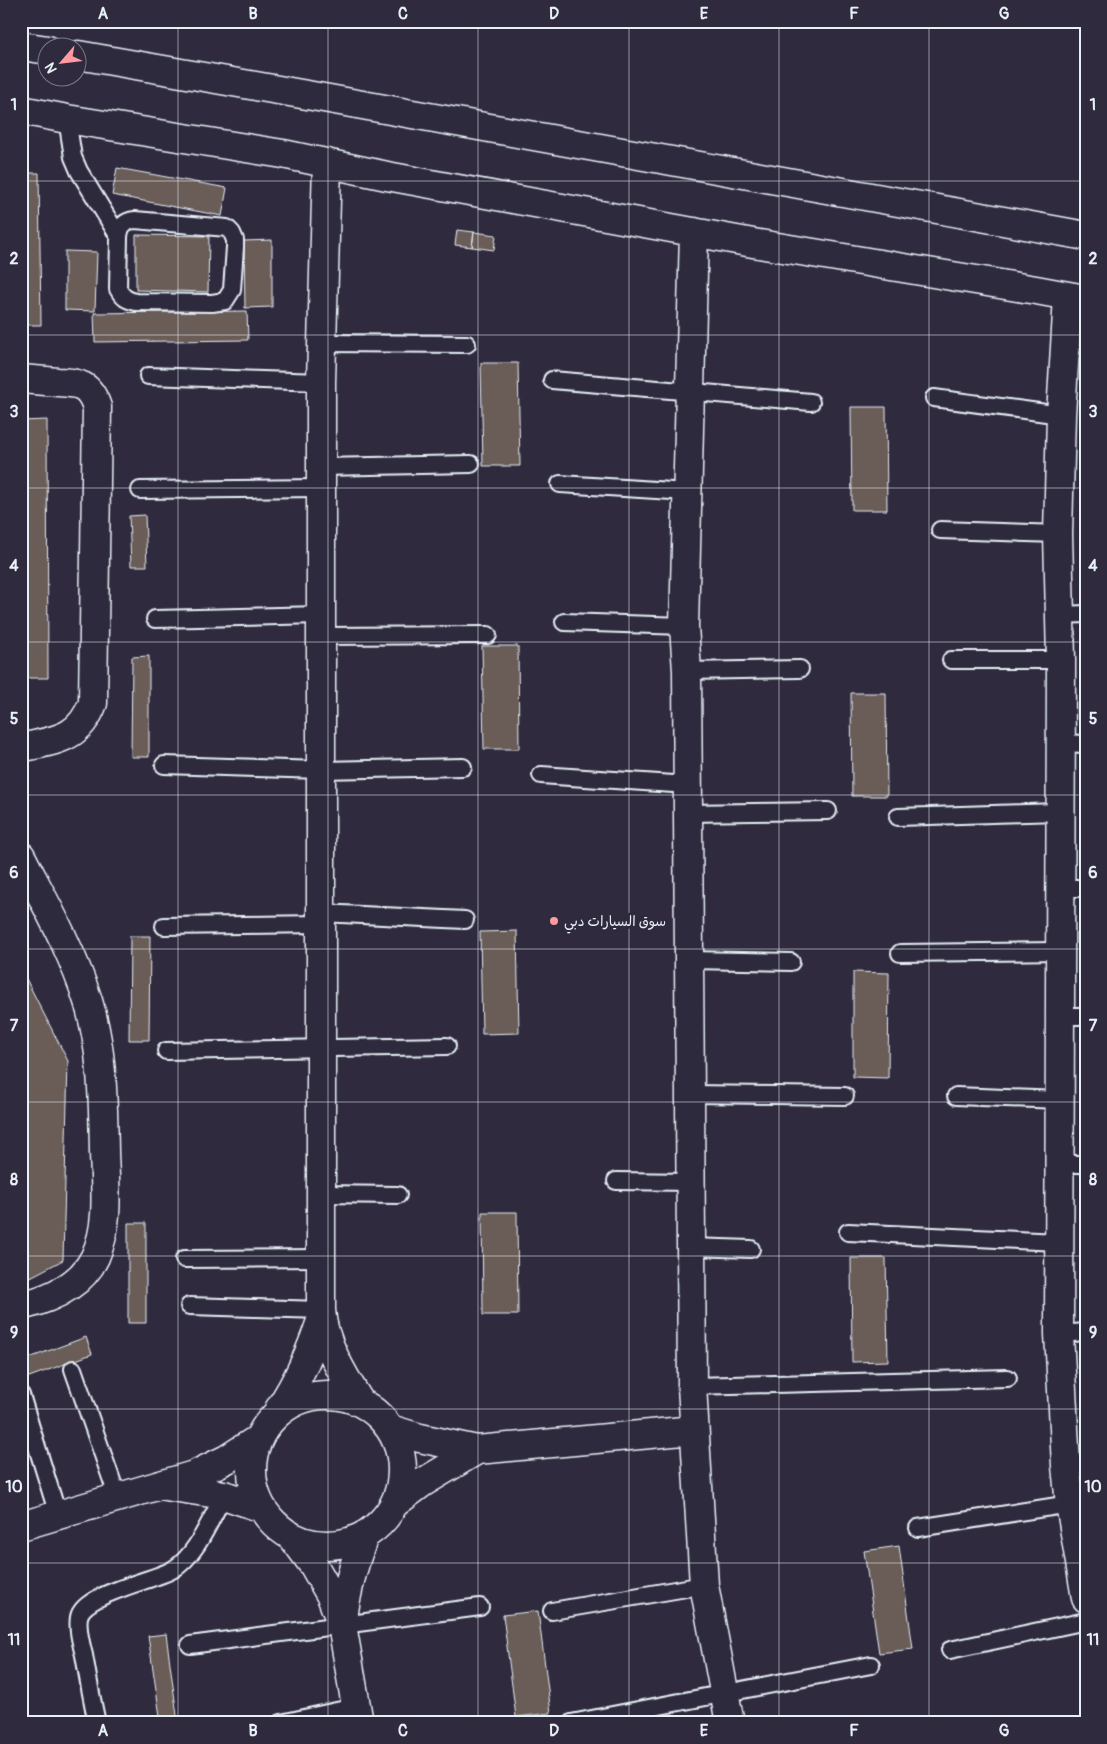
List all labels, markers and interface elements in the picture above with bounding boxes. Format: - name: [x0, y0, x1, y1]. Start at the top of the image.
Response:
- text: A: [98, 4, 109, 24]
- text: B: [248, 4, 258, 24]
- text: C: [398, 4, 408, 24]
- text: D: [549, 4, 559, 24]
- text: E: [700, 4, 709, 24]
- text: F: [849, 4, 859, 24]
- text: G: [999, 4, 1010, 24]
- north arrow: [38, 38, 88, 88]
- text: N: [41, 60, 61, 76]
- text: 1: [11, 95, 17, 115]
- text: 1: [1090, 95, 1096, 115]
- text: 2: [10, 249, 19, 269]
- text: 2: [1089, 249, 1098, 269]
- text: 3: [10, 402, 19, 422]
- text: 3: [1089, 402, 1098, 422]
- text: 4: [9, 556, 19, 576]
- text: 4: [1088, 556, 1098, 576]
- text: 5: [10, 709, 19, 729]
- text: 5: [1089, 709, 1098, 729]
- text: 6: [9, 863, 19, 883]
- text: 6: [1088, 863, 1098, 883]
- place label: سوق السيارات دبي: [564, 913, 666, 934]
- marker: سوق السيارات دبي: [548, 915, 560, 927]
- text: 7: [10, 1016, 19, 1036]
- text: 7: [1089, 1016, 1098, 1036]
- text: 8: [10, 1170, 18, 1190]
- text: 8: [1089, 1170, 1097, 1190]
- text: 9: [10, 1323, 18, 1343]
- text: 9: [1089, 1323, 1097, 1343]
- text: 10: [5, 1477, 23, 1497]
- text: 10: [1084, 1477, 1102, 1497]
- text: 11: [8, 1630, 20, 1650]
- text: 11: [1087, 1630, 1099, 1650]
- text: A: [98, 1721, 109, 1741]
- text: B: [248, 1721, 258, 1741]
- text: C: [398, 1721, 408, 1741]
- text: D: [549, 1721, 559, 1741]
- text: E: [700, 1721, 709, 1741]
- text: F: [849, 1721, 859, 1741]
- text: G: [999, 1721, 1010, 1741]

